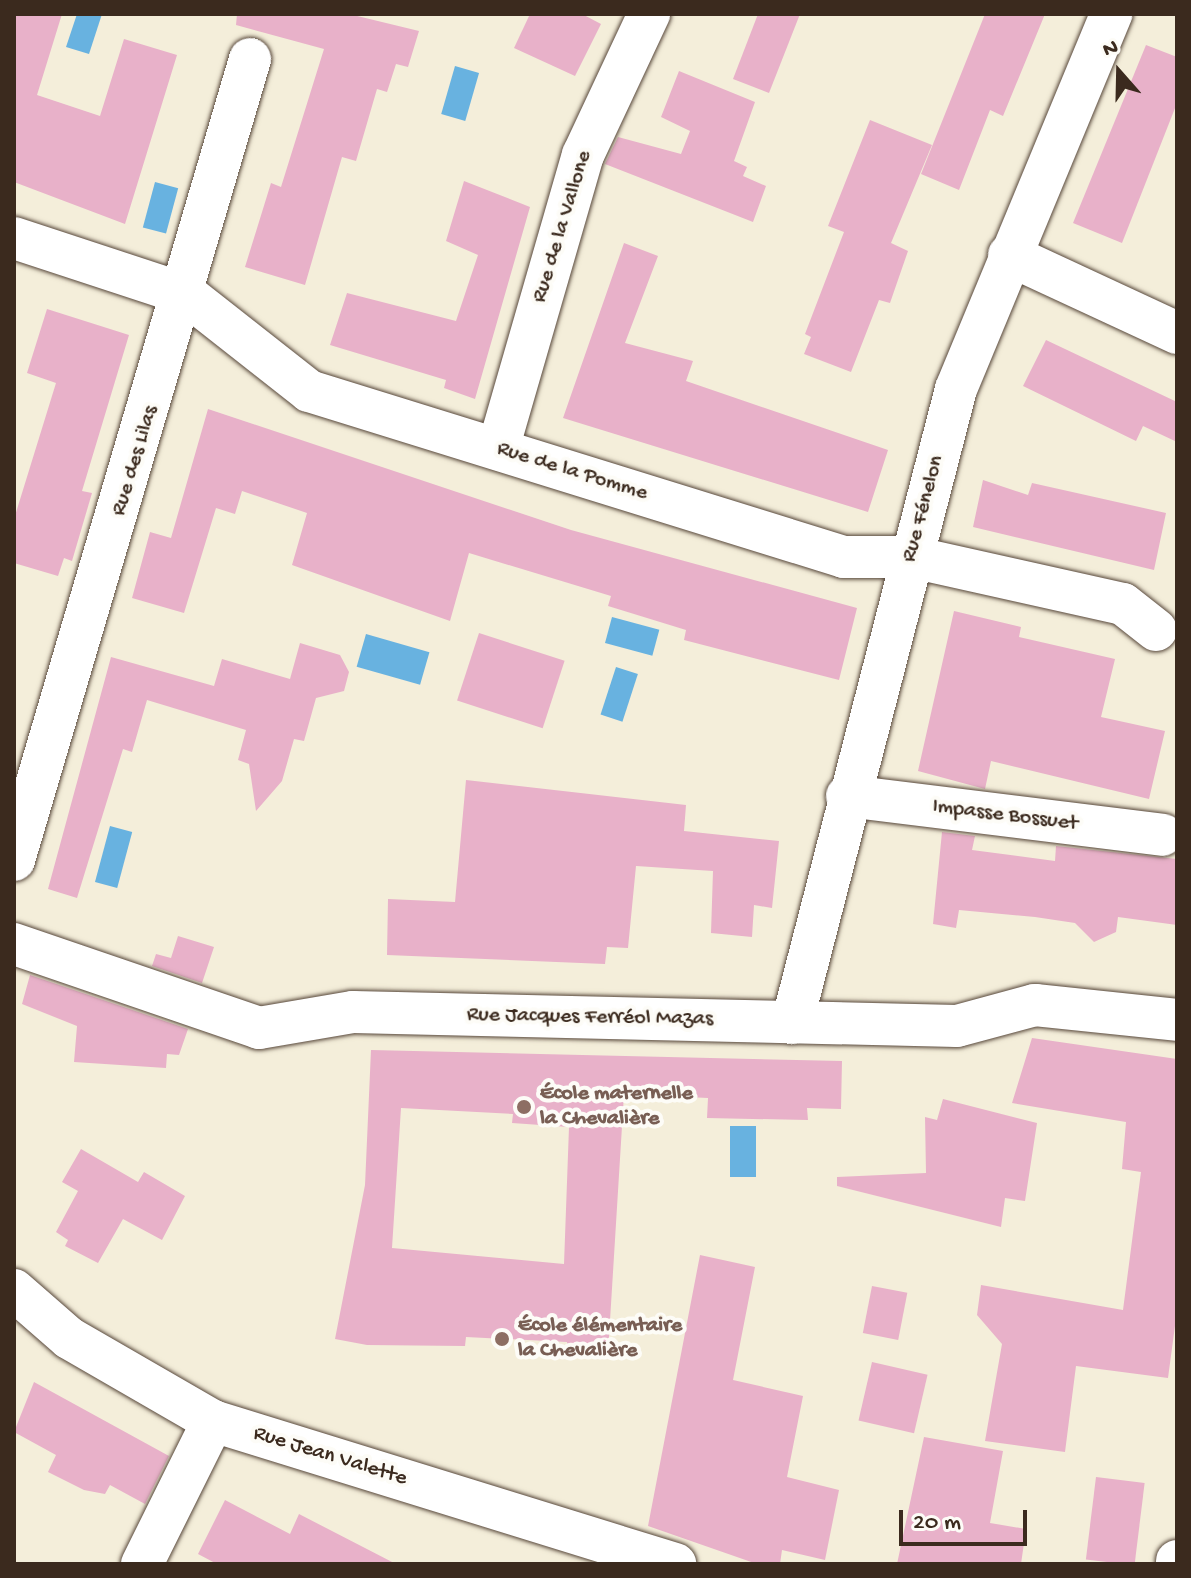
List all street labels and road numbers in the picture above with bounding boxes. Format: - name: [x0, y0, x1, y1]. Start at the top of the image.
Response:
- street label: Rue de la Vallone: [527, 148, 599, 306]
- street label: Rue des Lilas: [107, 403, 165, 519]
- street label: Rue de la Pomme: [493, 437, 651, 507]
- street label: Rue Fénelon: [897, 453, 951, 565]
- street label: Impasse Bossuet: [931, 794, 1079, 838]
- street label: Rue Jacques Ferréol Mazas: [467, 1003, 713, 1033]
- street label: Rue Jean Valette: [250, 1421, 410, 1493]

